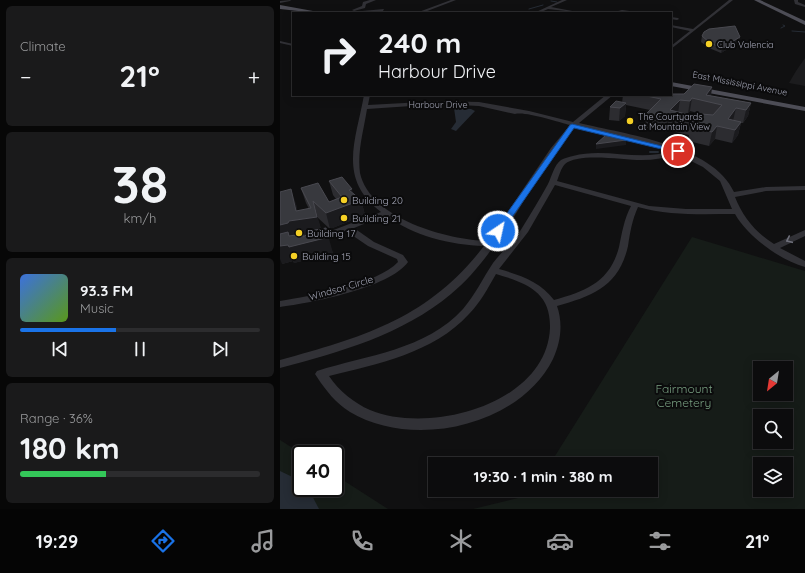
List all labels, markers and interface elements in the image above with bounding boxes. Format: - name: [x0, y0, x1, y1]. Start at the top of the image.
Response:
- text: 240 m: [378, 25, 461, 60]
- icon: right: [312, 28, 364, 80]
- text: Climate: [20, 38, 66, 54]
- marker: Club Valencia: [704, 39, 714, 49]
- place label: Club Valencia: [717, 39, 774, 50]
- text: 21°: [119, 57, 160, 95]
- text: Harbour Drive: [378, 60, 496, 83]
- text: −: [20, 63, 31, 91]
- text: +: [248, 63, 260, 91]
- street label: East Mississippi Avenue: [692, 68, 788, 98]
- street label: Harbour Drive: [409, 99, 468, 110]
- place label: The Courtyards at Mountain View: [638, 111, 710, 132]
- marker: The Courtyards at Mountain View: [625, 116, 635, 126]
- pin: [661, 134, 695, 168]
- icon: arrive: [667, 140, 689, 162]
- text: 38: [112, 151, 168, 216]
- place label: Building 20: [352, 194, 403, 207]
- marker: Building 20: [339, 195, 349, 205]
- text: km/h: [124, 210, 156, 226]
- position arrow: [477, 210, 519, 252]
- place label: Building 21: [352, 212, 401, 225]
- marker: Building 21: [339, 213, 349, 223]
- place label: Building 17: [307, 227, 355, 240]
- marker: Building 17: [294, 228, 304, 238]
- one-way arrow: [786, 235, 794, 243]
- place label: Building 15: [302, 250, 351, 263]
- marker: Building 15: [289, 251, 299, 261]
- street label: Windsor Circle: [307, 273, 375, 303]
- text: 93.3 FM: [80, 281, 133, 300]
- text: Music: [80, 300, 114, 316]
- icon: previous: [49, 338, 71, 360]
- icon: pause: [129, 338, 151, 360]
- icon: next: [209, 338, 231, 360]
- north arrow: [753, 361, 793, 401]
- map controls: [753, 361, 793, 497]
- park label: Fairmount Cemetery: [655, 381, 713, 410]
- button: search: [753, 409, 793, 449]
- text: Range · 36%: [20, 410, 93, 426]
- text: 180 km: [20, 429, 120, 467]
- speed limit sign: 40: [292, 445, 344, 497]
- button: layers: [753, 457, 793, 497]
- text: 19:30 · 1 min · 380 m: [473, 467, 613, 486]
- icon: directions: [149, 527, 177, 555]
- icon: music: [249, 527, 277, 555]
- icon: phone: [348, 527, 376, 555]
- icon: climate: [447, 527, 475, 555]
- icon: car: [546, 527, 574, 555]
- icon: filters: [646, 527, 674, 555]
- text: 19:29: [36, 530, 78, 553]
- text: 21°: [745, 530, 769, 553]

